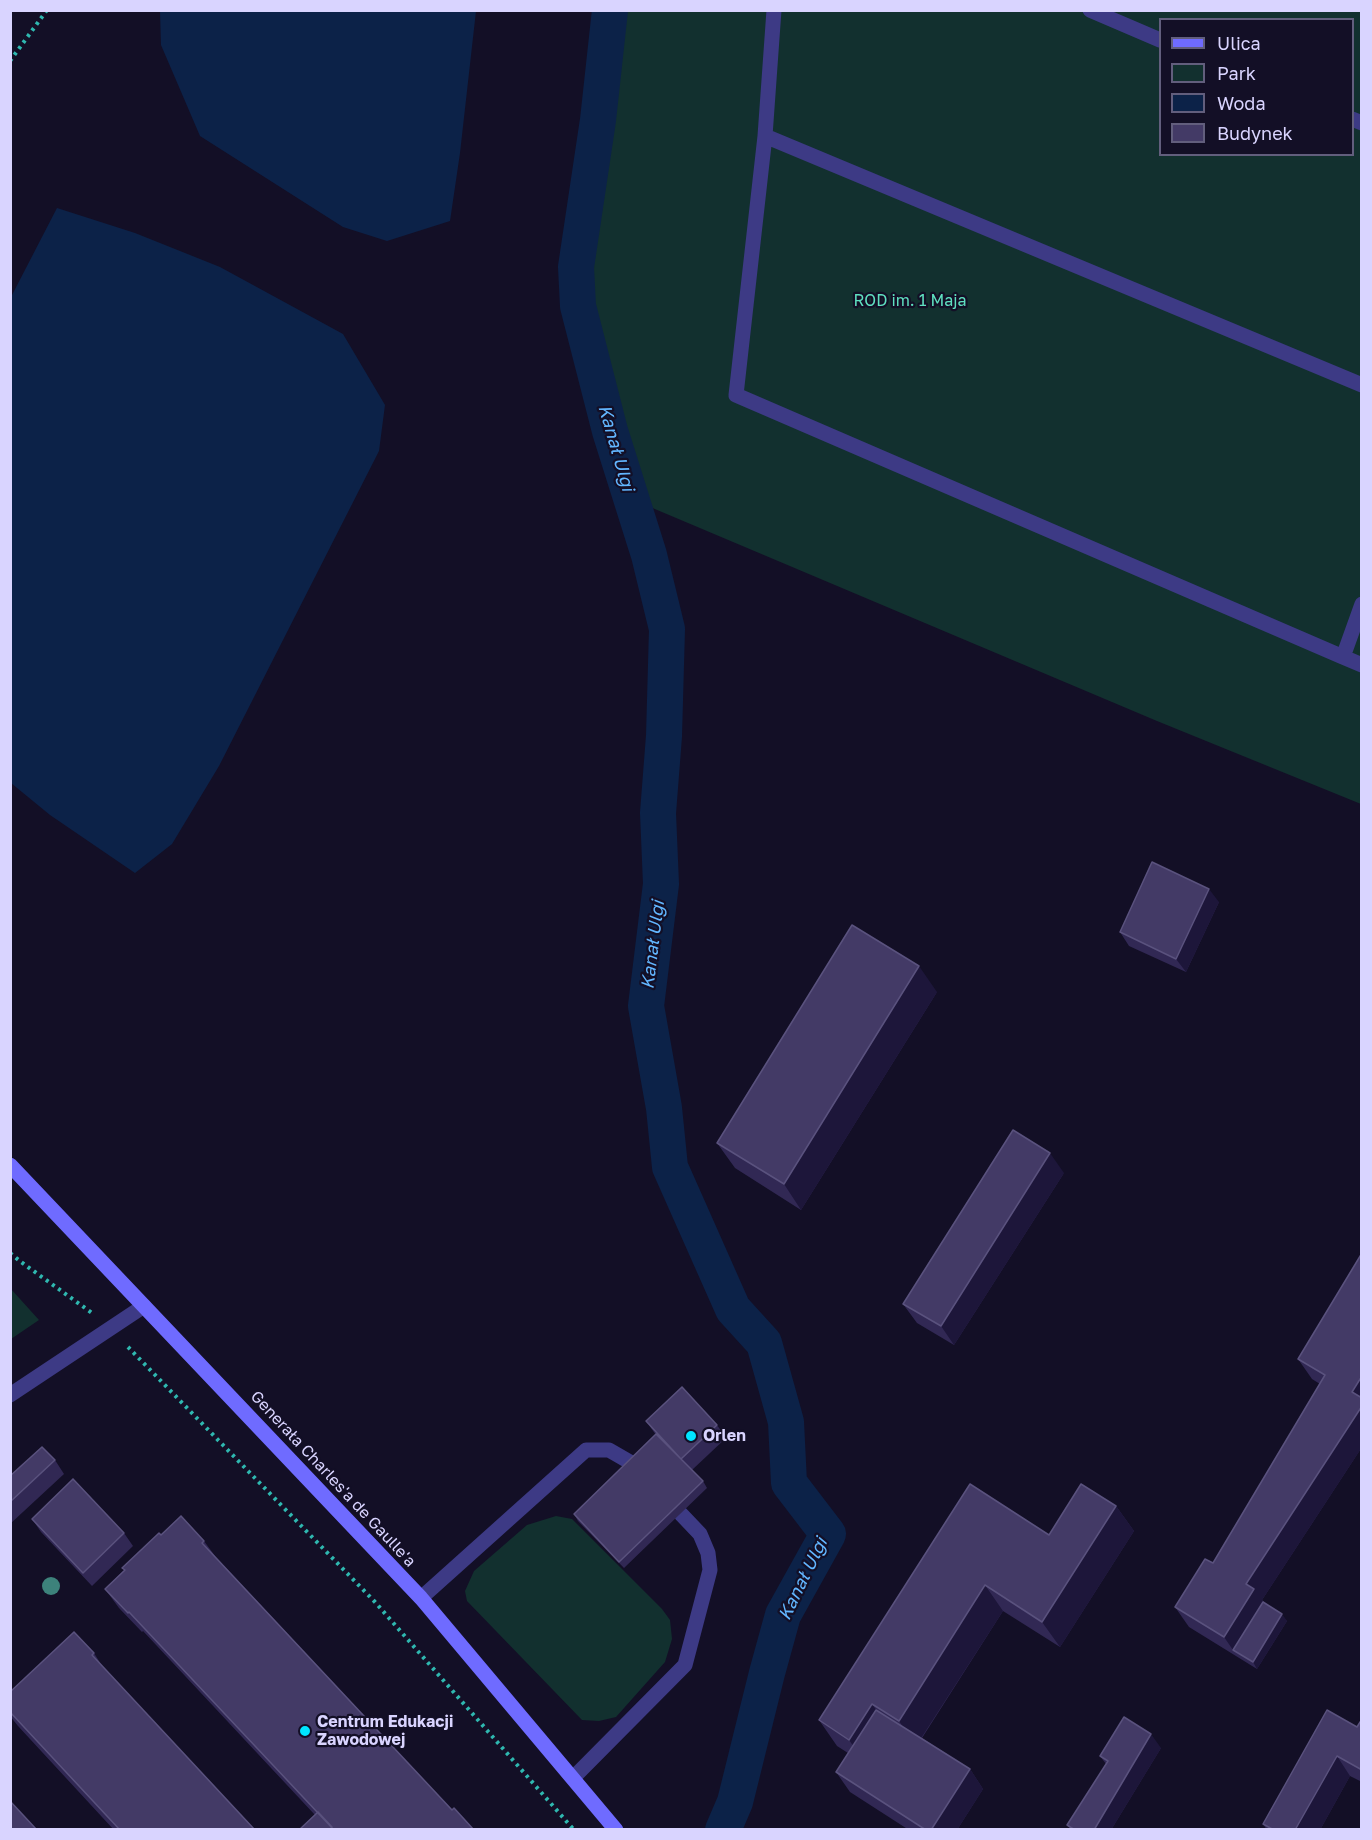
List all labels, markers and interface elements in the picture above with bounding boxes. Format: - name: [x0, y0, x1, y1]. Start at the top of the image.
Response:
- legend: [1159, 18, 1354, 156]
- text: Ulica: [1217, 32, 1261, 54]
- text: Park: [1217, 62, 1256, 84]
- text: Woda: [1217, 92, 1266, 114]
- text: Budynek: [1217, 122, 1293, 144]
- park label: ROD im. 1 Maja: [853, 291, 967, 311]
- water label: Kanał Ulgi: [593, 402, 639, 494]
- water label: Kanał Ulgi: [637, 900, 669, 990]
- street label: Generała Charles'a de Gaulle'a: [246, 1387, 420, 1571]
- place label: Orlen: [703, 1426, 746, 1446]
- marker: Orlen: [684, 1429, 698, 1443]
- water label: Kanał Ulgi: [774, 1534, 832, 1624]
- place label: Centrum Edukacji Zawodowej: [317, 1712, 453, 1750]
- marker: Centrum Edukacji Zawodowej: [298, 1724, 312, 1738]

